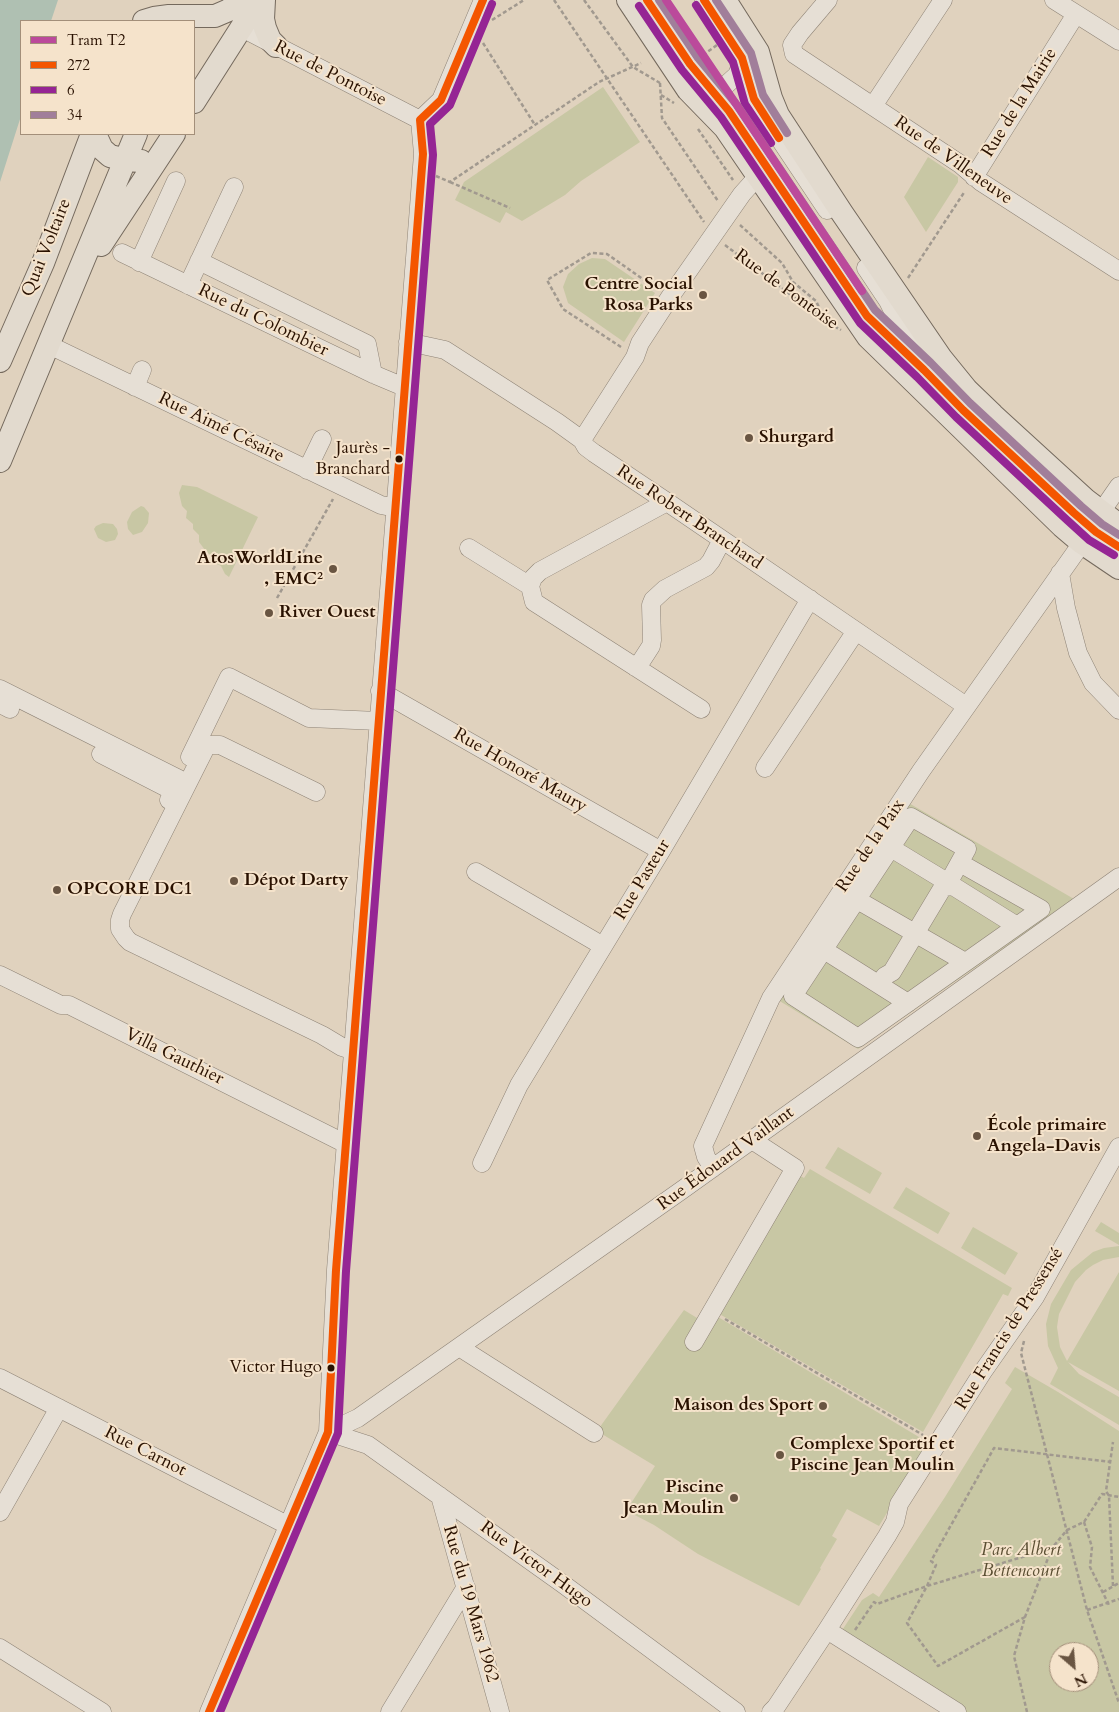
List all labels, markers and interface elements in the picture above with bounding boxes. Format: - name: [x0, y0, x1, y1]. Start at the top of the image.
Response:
- legend: [20, 20, 195, 135]
- text: Tram T2: [67, 30, 125, 50]
- street label: Rue de Pontoise: [270, 36, 390, 112]
- street label: Rue de la Mairie: [978, 44, 1062, 162]
- text: 272: [67, 55, 90, 75]
- text: 6: [67, 80, 75, 100]
- text: 34: [67, 105, 82, 125]
- street label: Rue de Villeneuve: [890, 112, 1016, 210]
- street label: Quai Voltaire: [18, 196, 76, 300]
- street label: Rue de Pontoise: [730, 245, 842, 335]
- place label: Centre Social Rosa Parks: [585, 274, 693, 316]
- street label: Rue du Colombier: [194, 280, 332, 362]
- marker: Centre Social Rosa Parks: [697, 289, 709, 301]
- street label: Rue Aimé Césaire: [155, 388, 287, 468]
- place label: Shurgard: [759, 427, 834, 449]
- marker: Shurgard: [743, 432, 755, 444]
- place label: Jaurès - Branchard: [316, 439, 390, 479]
- marker: Jaurès - Branchard: [394, 454, 404, 464]
- street label: Rue Robert Branchard: [612, 461, 766, 575]
- place label: AtosWorldLine , EMC²: [197, 548, 323, 590]
- marker: AtosWorldLine , EMC²: [327, 563, 339, 575]
- place label: River Ouest: [279, 602, 376, 624]
- marker: River Ouest: [263, 607, 275, 619]
- street label: Rue Honoré Maury: [449, 724, 591, 818]
- street label: Rue de la Paix: [832, 795, 910, 897]
- street label: Rue Pasteur: [611, 836, 675, 924]
- place label: Dépot Darty: [244, 870, 348, 892]
- marker: Dépot Darty: [228, 875, 240, 887]
- place label: OPCORE DC1: [67, 879, 193, 901]
- marker: OPCORE DC1: [51, 884, 63, 896]
- street label: Villa Gauthier: [121, 1024, 227, 1090]
- street label: Rue Édouard Vaillant: [654, 1102, 798, 1216]
- place label: École primaire Angela-Davis: [987, 1115, 1107, 1158]
- marker: École primaire Angela-Davis: [971, 1130, 983, 1142]
- street label: Rue Francis de Pressensé: [951, 1244, 1069, 1414]
- place label: Victor Hugo: [229, 1358, 322, 1378]
- marker: Victor Hugo: [326, 1363, 336, 1373]
- place label: Maison des Sport: [674, 1395, 813, 1417]
- marker: Maison des Sport: [817, 1400, 829, 1412]
- street label: Rue Carnot: [100, 1422, 190, 1482]
- place label: Complexe Sportif et Piscine Jean Moulin: [790, 1434, 955, 1476]
- marker: Complexe Sportif et Piscine Jean Moulin: [774, 1449, 786, 1461]
- place label: Piscine Jean Moulin: [623, 1477, 724, 1520]
- marker: Piscine Jean Moulin: [728, 1492, 740, 1504]
- street label: Rue Victor Hugo: [476, 1517, 596, 1613]
- street label: Rue du 19 Mars 1962: [437, 1523, 503, 1685]
- park label: Parc Albert Bettencourt: [981, 1540, 1061, 1582]
- north arrow: [1049, 1642, 1099, 1692]
- text: N: [1071, 1669, 1090, 1691]

